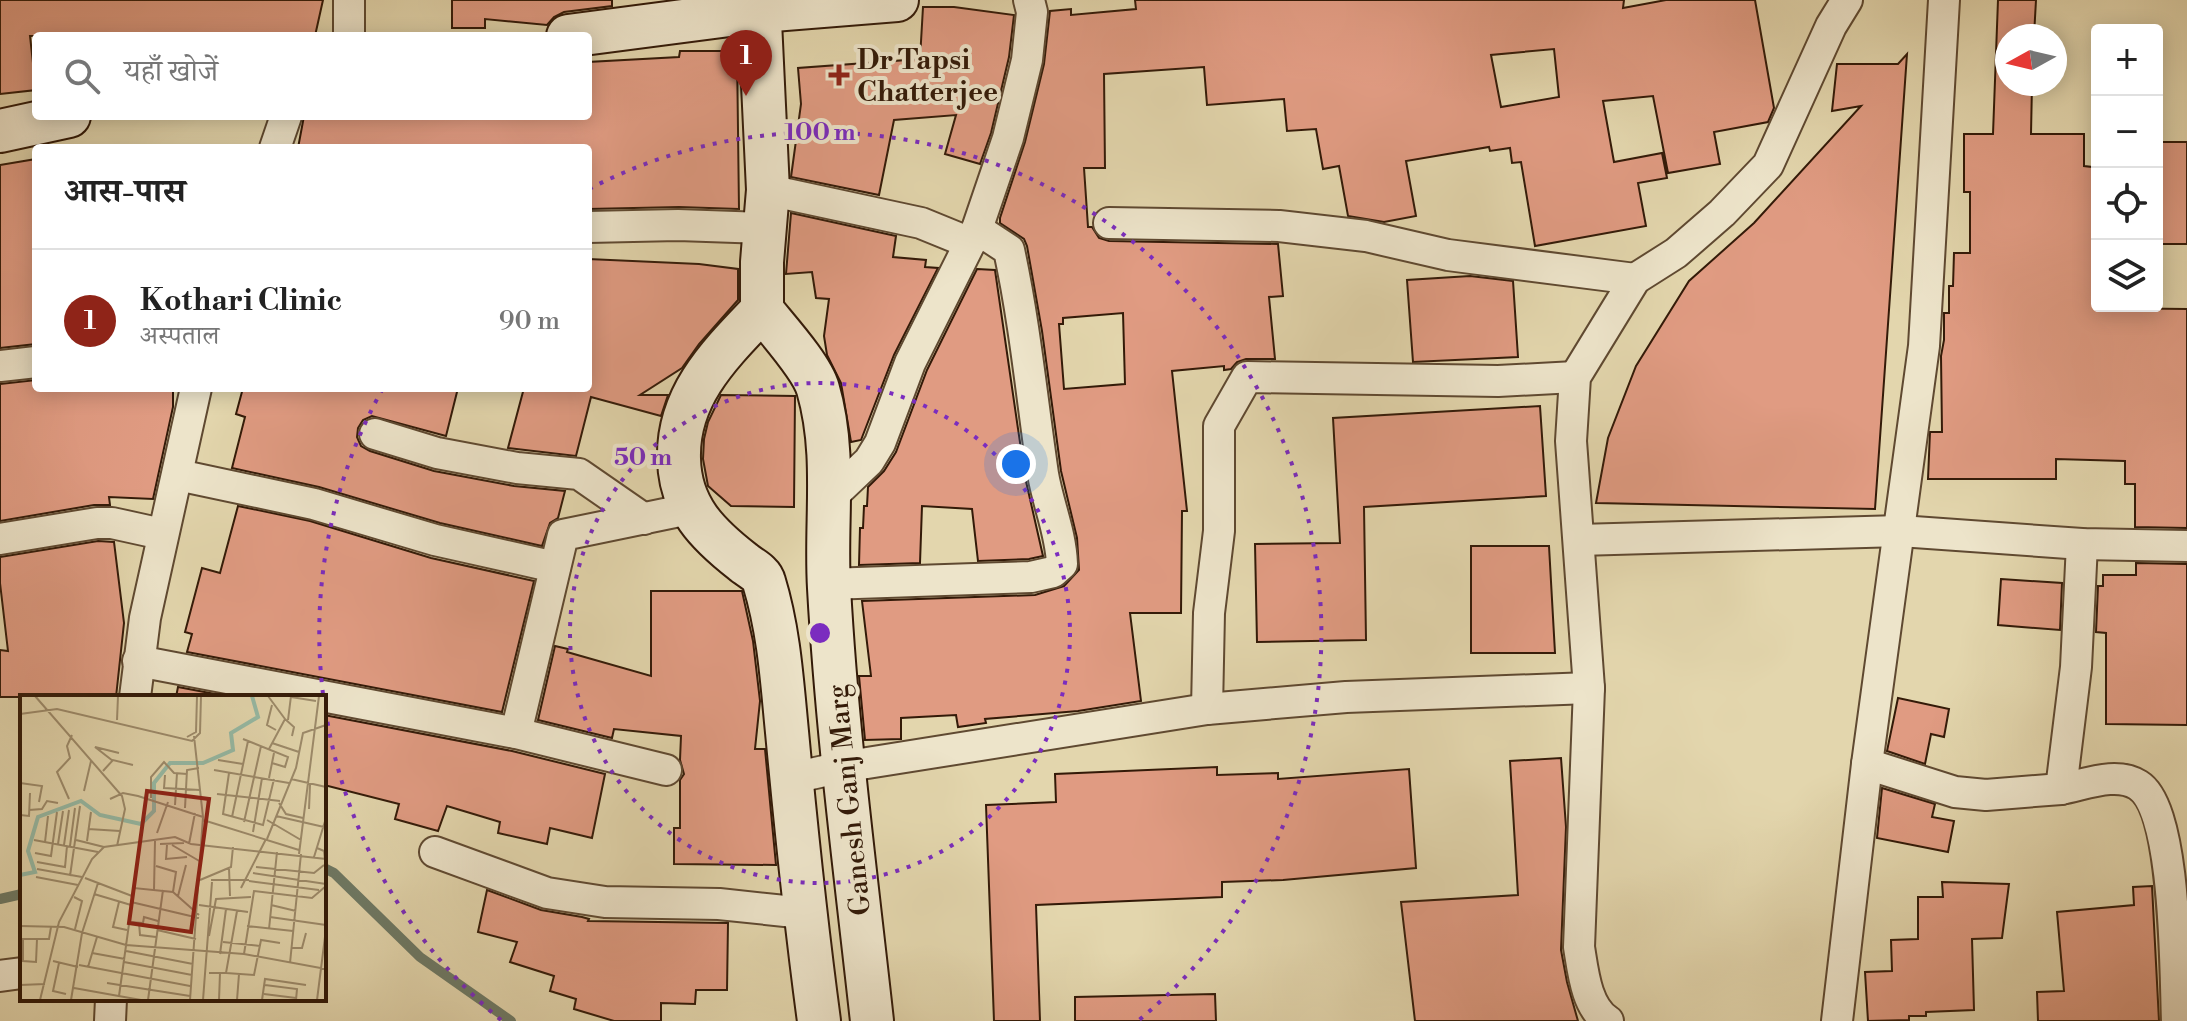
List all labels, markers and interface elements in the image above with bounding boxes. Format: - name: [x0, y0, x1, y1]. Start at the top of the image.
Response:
- north arrow: [1995, 24, 2067, 96]
- map controls: [2091, 24, 2163, 312]
- button: +: [2091, 24, 2163, 96]
- pin: 1: [720, 30, 772, 96]
- search box: [32, 32, 592, 120]
- place label: Dr Tapsi Chatterjee: [857, 43, 998, 110]
- text: यहाँ खोजें: [124, 53, 218, 91]
- icon: search: [60, 54, 104, 98]
- marker: Dr Tapsi Chatterjee: [828, 64, 850, 86]
- button: −: [2091, 96, 2163, 168]
- text: 100 m: [784, 118, 856, 148]
- button: locate: [2091, 168, 2163, 240]
- text: आस-पास: [64, 171, 186, 213]
- button: layers: [2091, 240, 2163, 312]
- text: Kothari Clinic: [140, 282, 342, 320]
- text: 1: [84, 305, 96, 337]
- text: 90 m: [499, 305, 560, 337]
- text: अस्पताल: [140, 320, 219, 352]
- text: 50 m: [614, 443, 672, 473]
- your location: [996, 444, 1036, 484]
- centre of rings: [806, 619, 834, 647]
- street label: Ganesh Ganj Marg: [820, 682, 879, 917]
- inset map: [20, 695, 326, 1001]

